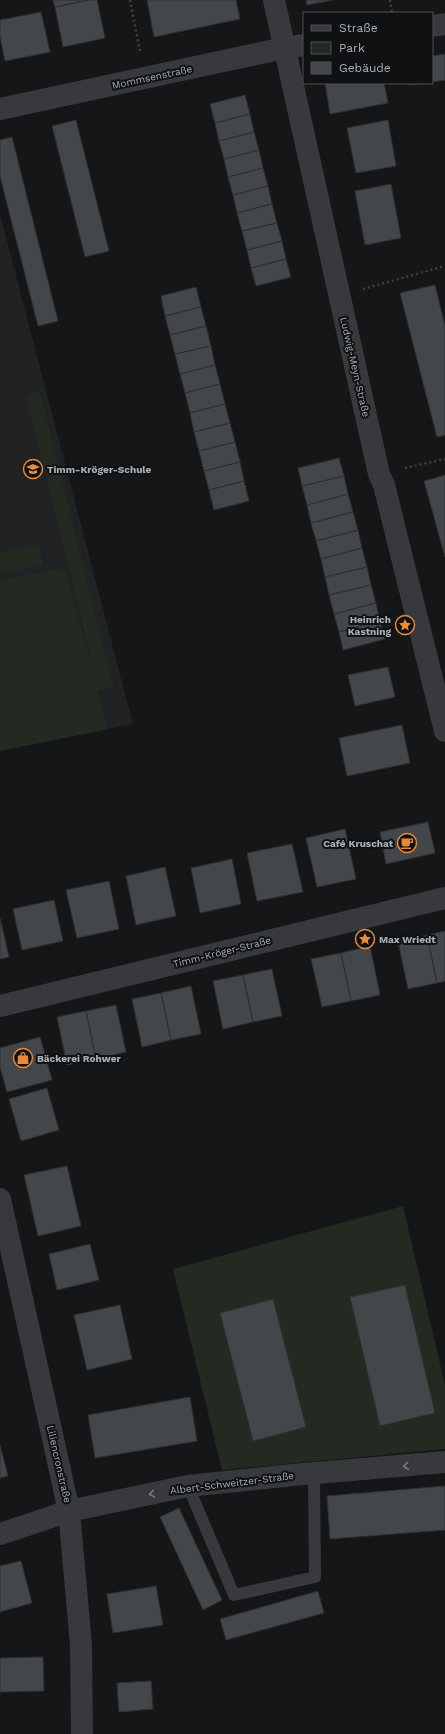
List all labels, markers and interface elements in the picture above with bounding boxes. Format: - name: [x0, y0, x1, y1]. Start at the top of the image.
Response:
- legend: [303, 12, 433, 84]
- text: Straße: [339, 21, 378, 35]
- text: Park: [339, 41, 365, 55]
- text: Gebäude: [339, 61, 391, 75]
- street label: Mommsenstraße: [111, 63, 193, 91]
- street label: Ludwig-Meyn-Straße: [338, 316, 372, 418]
- school or university icon: Timm-Kröger-Schule: [22, 458, 44, 480]
- place label: Timm-Kröger-Schule: [47, 464, 152, 475]
- place label: Heinrich Kastning: [348, 614, 391, 637]
- place icon: Heinrich Kastning: [394, 614, 416, 636]
- cafe icon: Café Kruschat: [396, 832, 418, 854]
- place label: Café Kruschat: [323, 838, 394, 849]
- place icon: Max Wriedt: [354, 928, 376, 950]
- street label: Timm-Kröger-Straße: [172, 934, 272, 970]
- place label: Max Wriedt: [379, 934, 436, 945]
- shop icon: Bäckerei Rohwer: [12, 1047, 34, 1069]
- place label: Bäckerei Rohwer: [37, 1053, 121, 1064]
- street label: Liliencronstraße: [45, 1424, 73, 1504]
- one-way arrow: [403, 1461, 409, 1470]
- street label: Albert-Schweitzer-Straße: [169, 1470, 295, 1496]
- one-way arrow: [149, 1489, 155, 1497]

